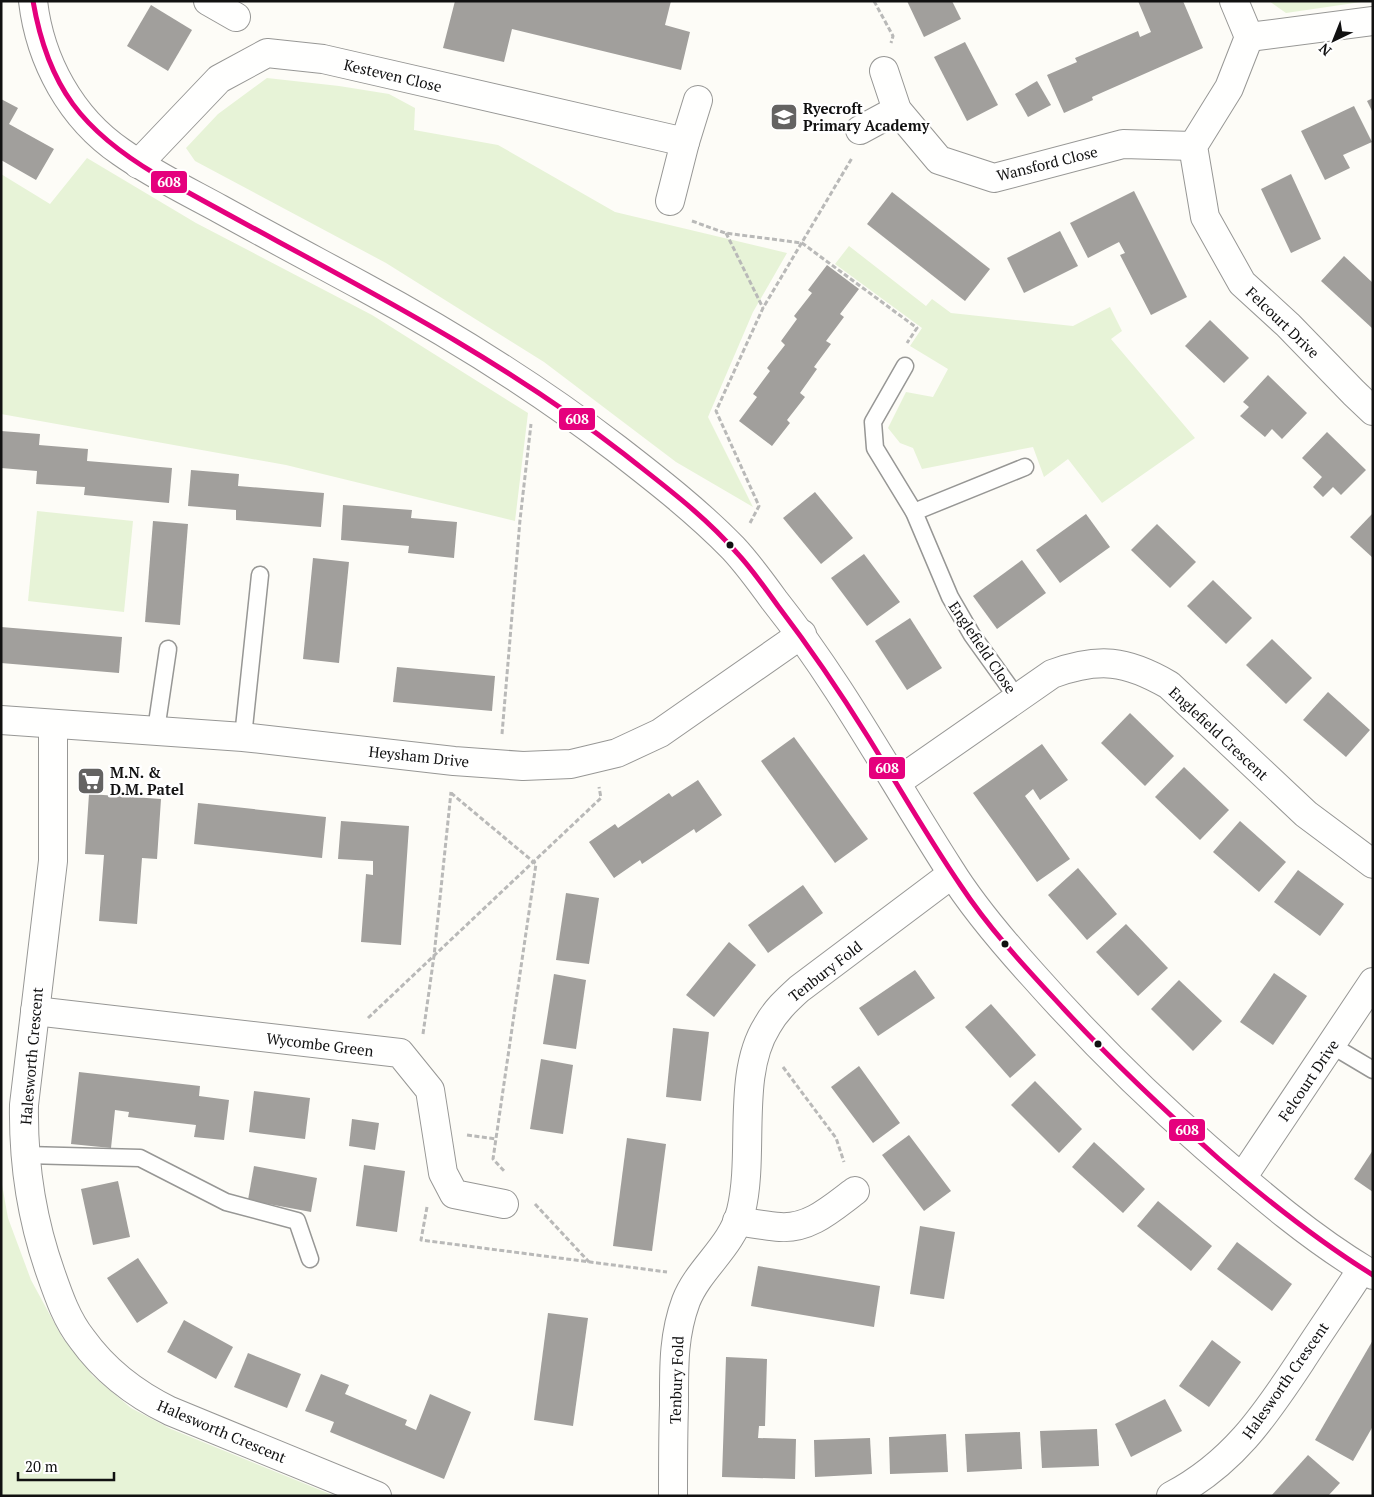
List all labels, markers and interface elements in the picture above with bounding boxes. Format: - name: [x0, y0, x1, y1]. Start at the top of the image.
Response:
- north arrow: [1309, 15, 1359, 65]
- text: N: [1314, 39, 1335, 60]
- street label: Kesteven Close: [342, 54, 444, 96]
- place label: Ryecroft Primary Academy: [803, 98, 931, 135]
- school or university icon: Ryecroft Primary Academy: [769, 102, 799, 132]
- street label: Wansford Close: [994, 141, 1100, 185]
- line badge: 608: [150, 170, 188, 194]
- text: 608: [157, 172, 181, 191]
- street label: Felcourt Drive: [1242, 282, 1324, 362]
- line badge: 608: [558, 407, 596, 431]
- text: 608: [565, 409, 589, 428]
- unlabelled marker: [725, 540, 735, 550]
- street label: Englefield Close: [945, 597, 1021, 697]
- street label: Englefield Crescent: [1165, 682, 1273, 785]
- street label: Heysham Drive: [368, 741, 470, 771]
- line badge: 608: [868, 756, 906, 780]
- text: 608: [875, 758, 899, 777]
- place label: M.N. & D.M. Patel: [110, 762, 184, 799]
- supermarket icon: M.N. & D.M. Patel: [76, 766, 106, 796]
- street label: Tenbury Fold: [784, 936, 866, 1006]
- unlabelled marker: [1000, 939, 1010, 949]
- street label: Halesworth Crescent: [15, 986, 47, 1126]
- street label: Wycombe Green: [265, 1027, 375, 1061]
- street label: Felcourt Drive: [1273, 1035, 1343, 1125]
- unlabelled marker: [1093, 1039, 1103, 1049]
- line badge: 608: [1168, 1118, 1206, 1142]
- text: 608: [1175, 1120, 1199, 1139]
- street label: Halesworth Crescent: [1237, 1317, 1333, 1442]
- street label: Tenbury Fold: [664, 1336, 688, 1424]
- street label: Halesworth Crescent: [155, 1395, 290, 1467]
- scale bar: [18, 1450, 114, 1482]
- text: 20 m: [25, 1456, 58, 1476]

